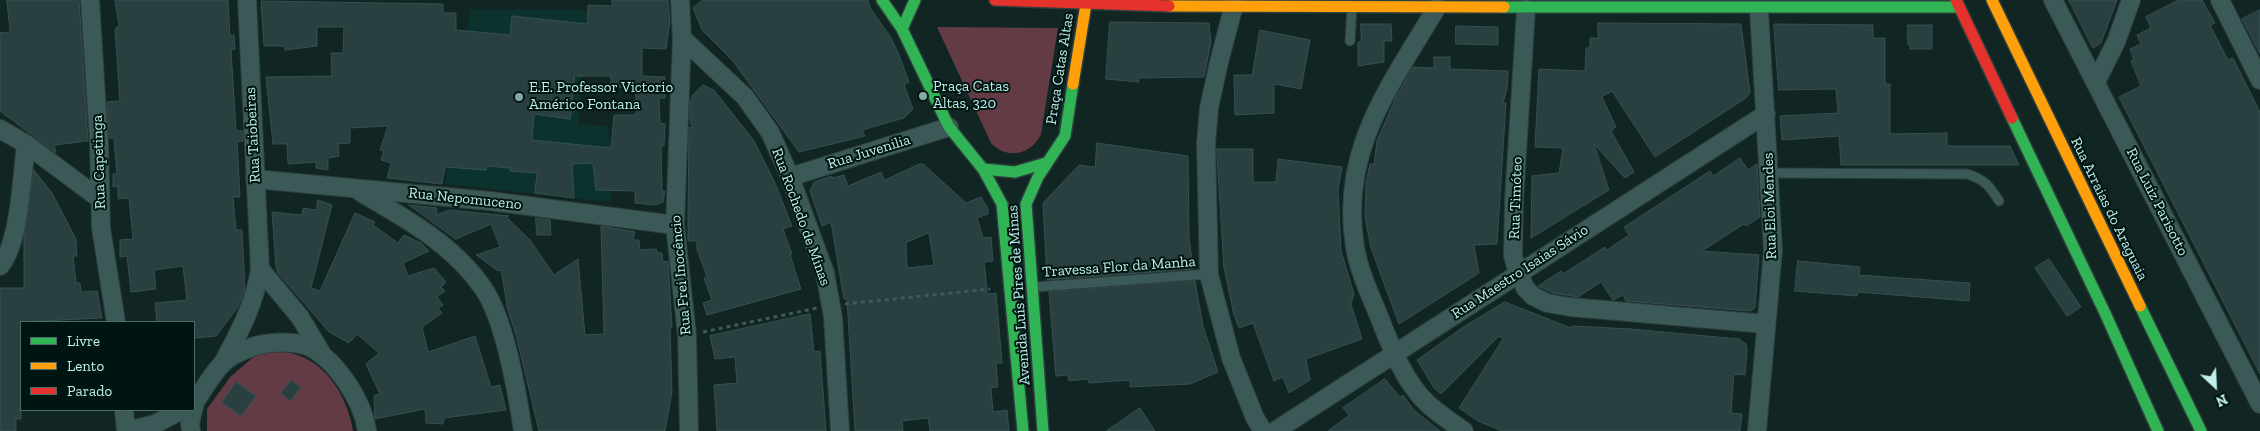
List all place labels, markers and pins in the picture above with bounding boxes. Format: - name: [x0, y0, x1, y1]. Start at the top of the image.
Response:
- place label: Praça Catas Altas, 320: [933, 78, 1009, 113]
- place label: E.E. Professor Victorio Américo Fontana: [529, 79, 673, 114]
- marker: Praça Catas Altas, 320: [917, 90, 929, 102]
- marker: E.E. Professor Victorio Américo Fontana: [513, 91, 525, 103]

